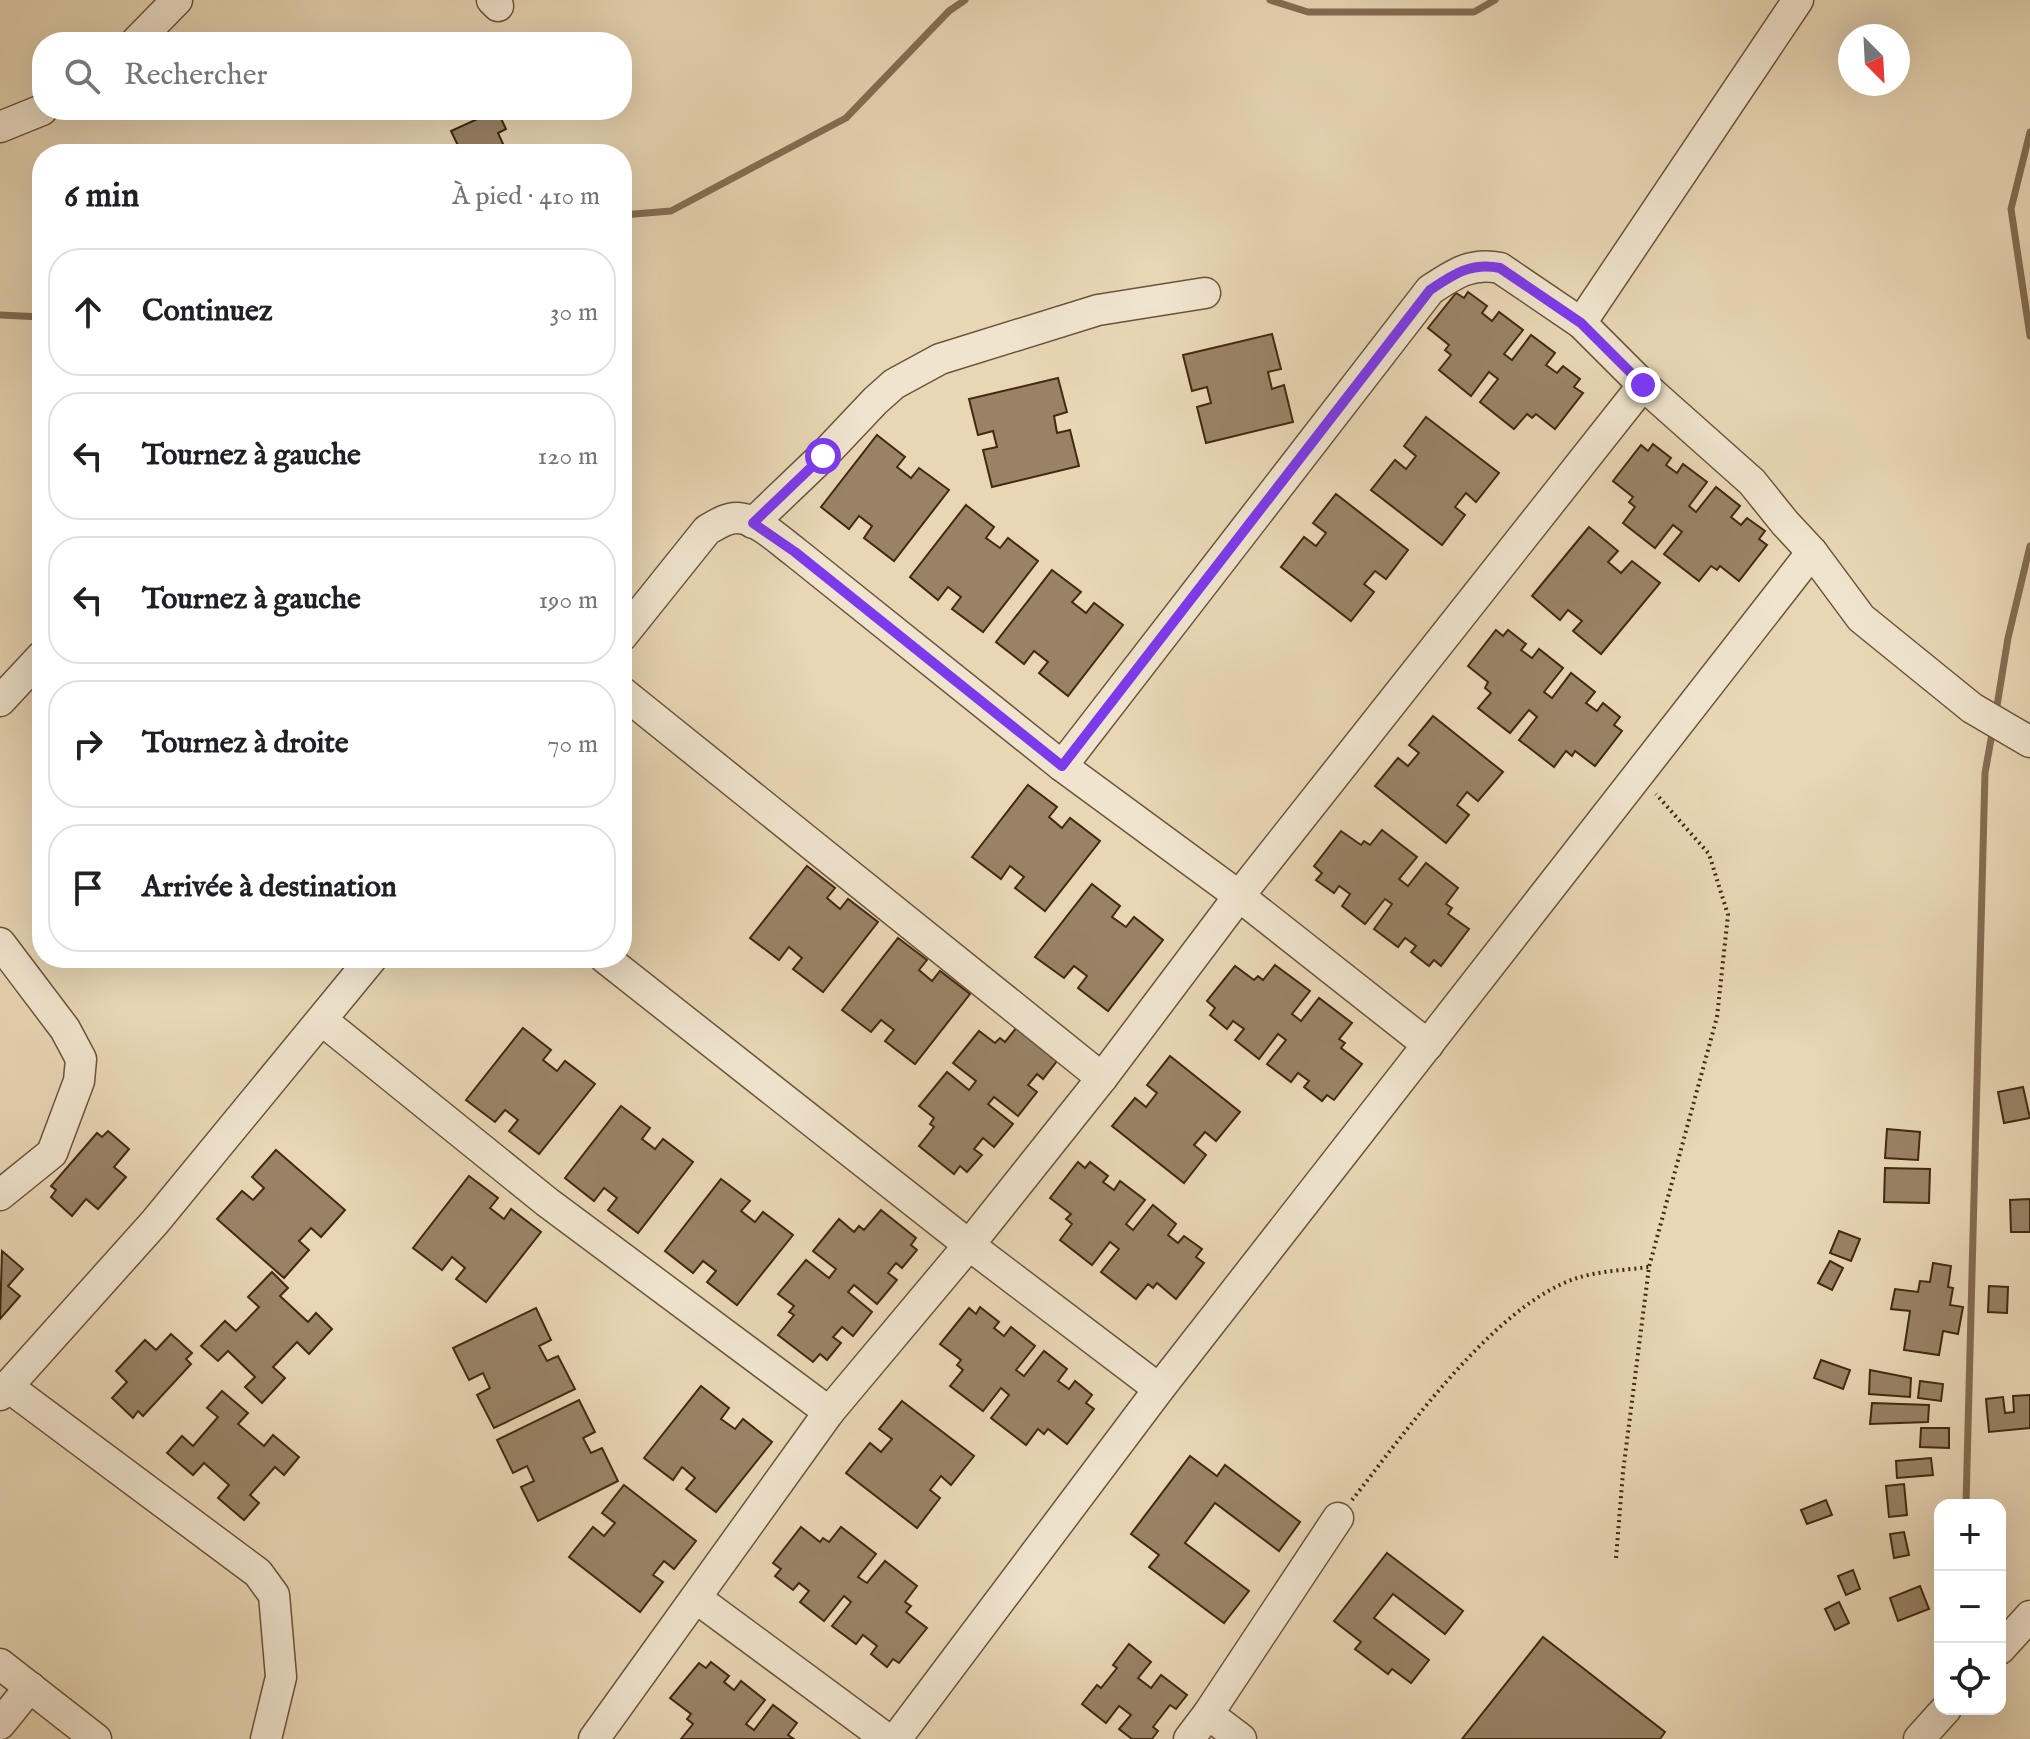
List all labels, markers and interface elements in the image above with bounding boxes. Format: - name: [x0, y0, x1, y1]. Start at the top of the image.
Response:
- north arrow: [1838, 24, 1910, 96]
- search box: [32, 32, 632, 120]
- icon: search: [60, 54, 104, 98]
- text: Rechercher: [124, 57, 268, 95]
- text: 6 min: [64, 175, 139, 218]
- text: À pied · 410 m: [452, 180, 600, 213]
- icon: ahead: [66, 290, 110, 334]
- text: Continuez: [142, 293, 273, 331]
- text: 30 m: [550, 296, 598, 329]
- route end: [1625, 367, 1661, 403]
- icon: left: [66, 434, 110, 478]
- text: Tournez à gauche: [142, 437, 361, 475]
- route start: [805, 438, 841, 474]
- text: 120 m: [538, 440, 598, 473]
- icon: left: [66, 578, 110, 622]
- text: Tournez à gauche: [142, 581, 361, 619]
- text: 190 m: [538, 584, 598, 617]
- icon: right: [66, 722, 110, 766]
- text: Tournez à droite: [142, 725, 349, 763]
- text: 70 m: [547, 728, 598, 761]
- icon: arrive: [66, 866, 110, 910]
- text: Arrivée à destination: [142, 869, 397, 907]
- map controls: [1934, 1499, 2006, 1715]
- button: +: [1934, 1499, 2006, 1571]
- button: −: [1934, 1571, 2006, 1643]
- button: locate: [1934, 1643, 2006, 1715]

